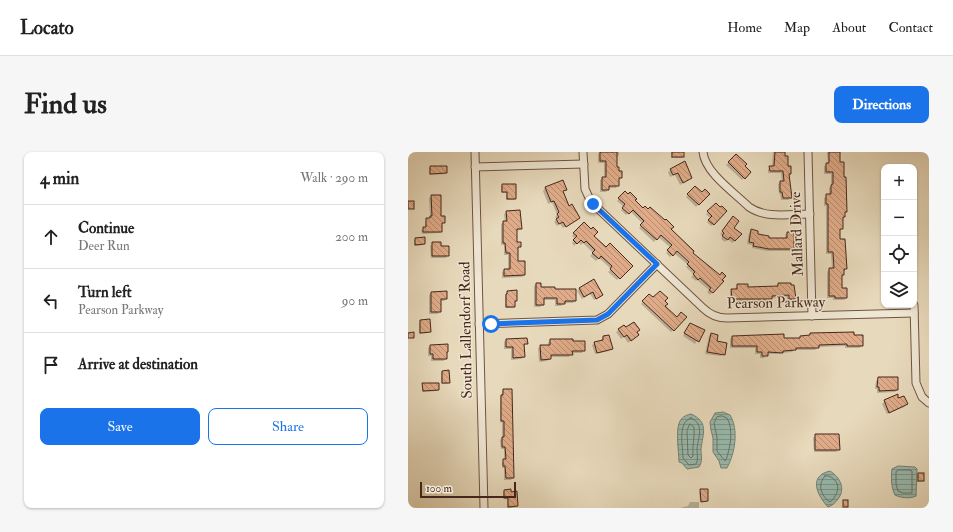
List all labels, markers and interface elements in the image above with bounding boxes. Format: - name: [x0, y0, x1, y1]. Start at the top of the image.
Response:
- text: Locato: [20, 16, 74, 40]
- text: Home: [727, 19, 762, 36]
- text: Map: [784, 19, 810, 36]
- text: About: [832, 19, 866, 36]
- text: Contact: [888, 19, 933, 36]
- button: Directions: [834, 86, 929, 123]
- text: Find us: [24, 87, 107, 122]
- map controls: [881, 164, 917, 308]
- button: +: [881, 164, 917, 200]
- text: 4 min: [40, 168, 79, 189]
- text: Walk · 290 m: [300, 170, 368, 186]
- street label: Mallard Drive: [786, 191, 808, 277]
- route end: [584, 195, 602, 213]
- button: −: [881, 200, 917, 236]
- text: Continue: [78, 219, 134, 238]
- icon: ahead: [40, 226, 62, 248]
- text: 200 m: [335, 229, 368, 245]
- button: locate: [881, 236, 917, 272]
- text: Deer Run: [78, 238, 130, 254]
- street label: South Lallendorf Road: [455, 261, 477, 399]
- button: layers: [881, 272, 917, 308]
- text: Turn left: [78, 283, 132, 302]
- icon: left: [40, 290, 62, 312]
- text: 90 m: [342, 293, 368, 309]
- street label: Pearson Parkway: [727, 293, 826, 313]
- text: Pearson Parkway: [78, 302, 164, 318]
- route start: [482, 315, 500, 333]
- icon: arrive: [40, 354, 62, 376]
- text: Arrive at destination: [78, 355, 198, 374]
- button: Save: [40, 408, 200, 445]
- button: Share: [208, 408, 368, 445]
- scale bar: [420, 480, 516, 499]
- text: 100 m: [426, 482, 452, 495]

